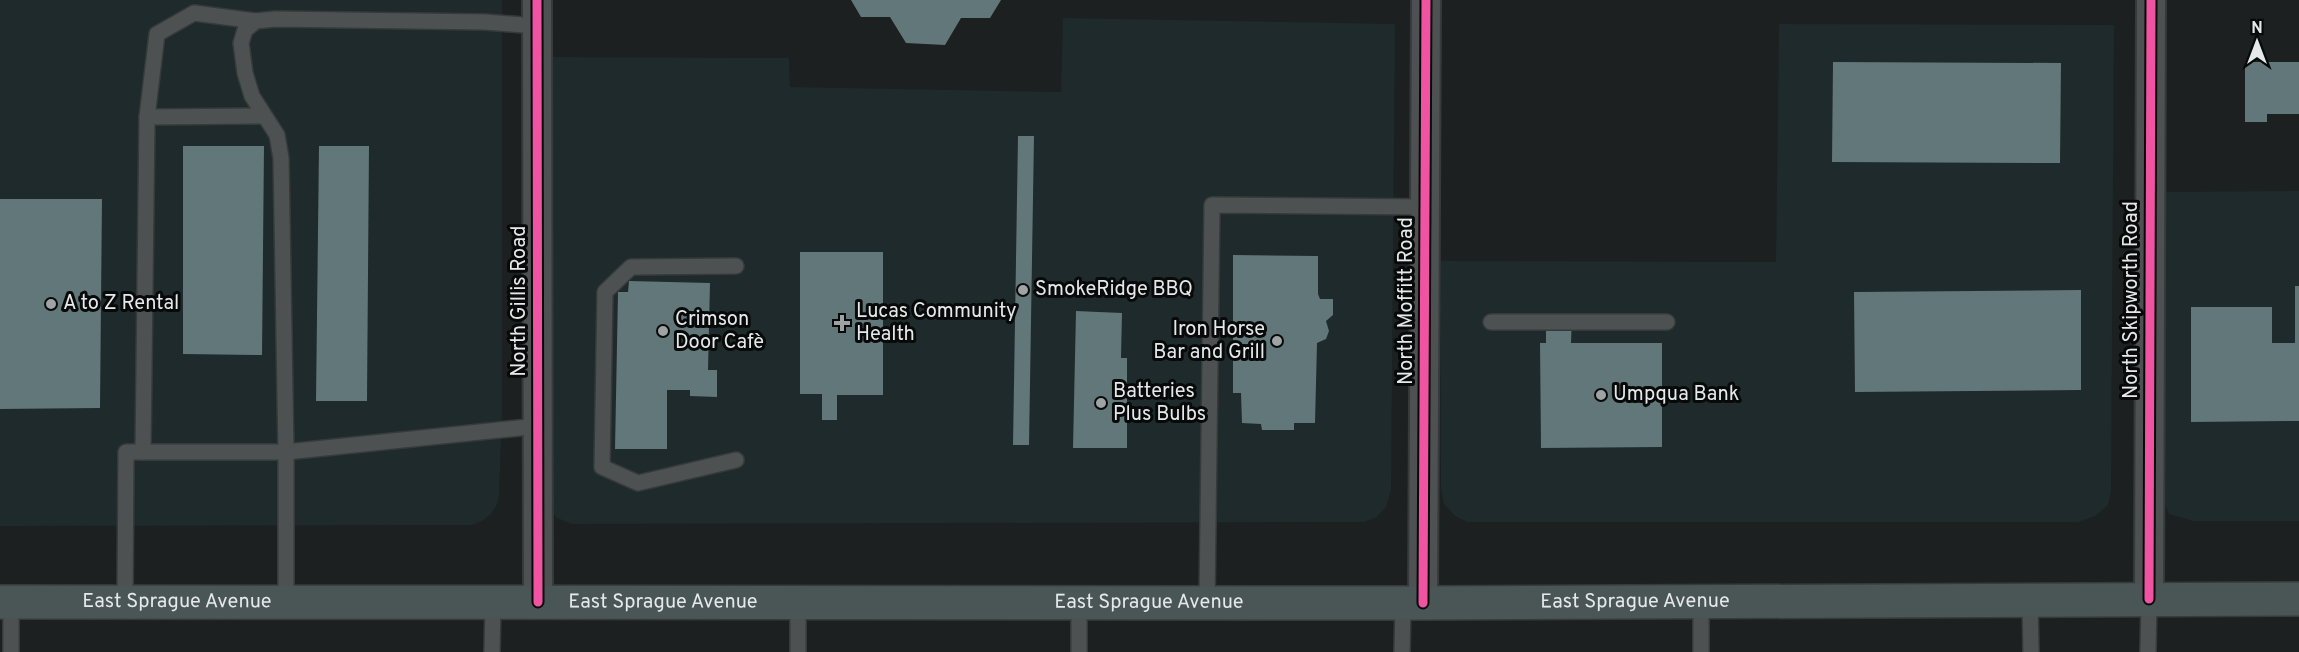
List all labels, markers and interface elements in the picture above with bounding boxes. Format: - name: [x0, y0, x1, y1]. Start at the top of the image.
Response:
- north arrow: [2227, 12, 2287, 72]
- text: N: [2251, 19, 2263, 39]
- street label: North Skipworth Road: [2119, 201, 2145, 399]
- street label: North Moffitt Road: [1394, 217, 1420, 385]
- street label: North Gillis Road: [507, 225, 533, 377]
- place label: SmokeRidge BBQ: [1035, 277, 1193, 303]
- marker: SmokeRidge BBQ: [1016, 283, 1030, 297]
- place label: A to Z Rental: [63, 291, 179, 317]
- marker: A to Z Rental: [44, 297, 58, 311]
- place label: Lucas Community Health: [856, 299, 1017, 348]
- place label: Crimson Door Cafè: [675, 307, 764, 356]
- marker: Lucas Community Health: [833, 314, 851, 332]
- place label: Iron Horse Bar and Grill: [1153, 317, 1265, 366]
- marker: Crimson Door Cafè: [656, 324, 670, 338]
- marker: Iron Horse Bar and Grill: [1270, 334, 1284, 348]
- place label: Batteries Plus Bulbs: [1113, 379, 1206, 428]
- place label: Umpqua Bank: [1613, 382, 1739, 408]
- marker: Umpqua Bank: [1594, 388, 1608, 402]
- marker: Batteries Plus Bulbs: [1094, 396, 1108, 410]
- street label: East Sprague Avenue: [82, 589, 272, 615]
- street label: East Sprague Avenue: [568, 589, 758, 616]
- street label: East Sprague Avenue: [1540, 589, 1730, 615]
- street label: East Sprague Avenue: [1054, 590, 1244, 616]

